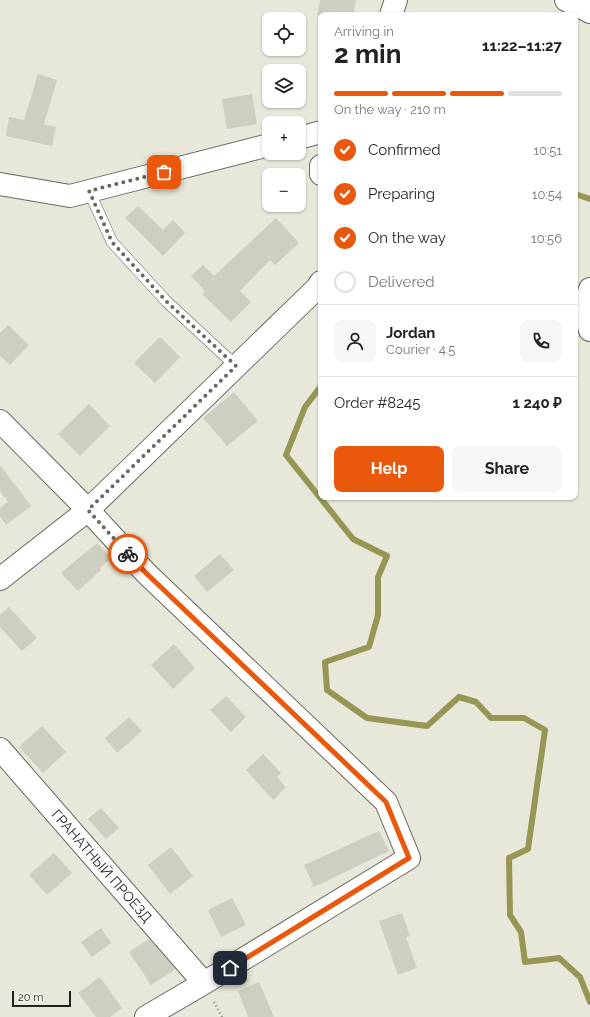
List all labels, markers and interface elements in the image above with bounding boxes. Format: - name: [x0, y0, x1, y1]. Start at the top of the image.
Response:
- map controls: [262, 12, 306, 212]
- button: locate: [262, 12, 306, 56]
- text: Arriving in: [334, 24, 394, 39]
- text: 11:22–11:27: [482, 37, 562, 55]
- text: 2 min: [334, 39, 401, 69]
- button: layers: [262, 64, 306, 108]
- text: On the way · 210 m: [334, 102, 446, 117]
- button: +: [262, 116, 306, 160]
- icon: check: [334, 139, 356, 161]
- text: Confirmed: [368, 141, 441, 159]
- text: 10:51: [533, 143, 562, 158]
- pin: [147, 155, 181, 189]
- icon: bag: [153, 161, 175, 183]
- button: −: [262, 168, 306, 212]
- icon: check: [334, 183, 356, 205]
- text: Preparing: [368, 185, 435, 203]
- text: 10:54: [532, 187, 562, 202]
- icon: check: [334, 227, 356, 249]
- text: On the way: [368, 229, 446, 247]
- text: 10:56: [531, 231, 562, 246]
- text: Delivered: [368, 273, 435, 291]
- button: person: [334, 320, 376, 362]
- button: phone: [520, 320, 562, 362]
- text: Jordan: [386, 324, 435, 342]
- text: Courier · 4.5: [386, 342, 455, 357]
- text: Order #8245: [334, 394, 420, 412]
- text: 1 240 ₽: [512, 394, 562, 412]
- button: Help: [334, 446, 444, 492]
- button: Share: [452, 446, 562, 492]
- courier: [108, 534, 148, 574]
- icon: bike: [117, 543, 139, 565]
- street label: ГРАНАТНЫЙ ПРОЕЗД: [48, 806, 155, 925]
- pin: [213, 951, 247, 985]
- icon: home: [219, 957, 241, 979]
- scale bar: [12, 989, 71, 1008]
- text: 20 m: [18, 991, 43, 1004]

